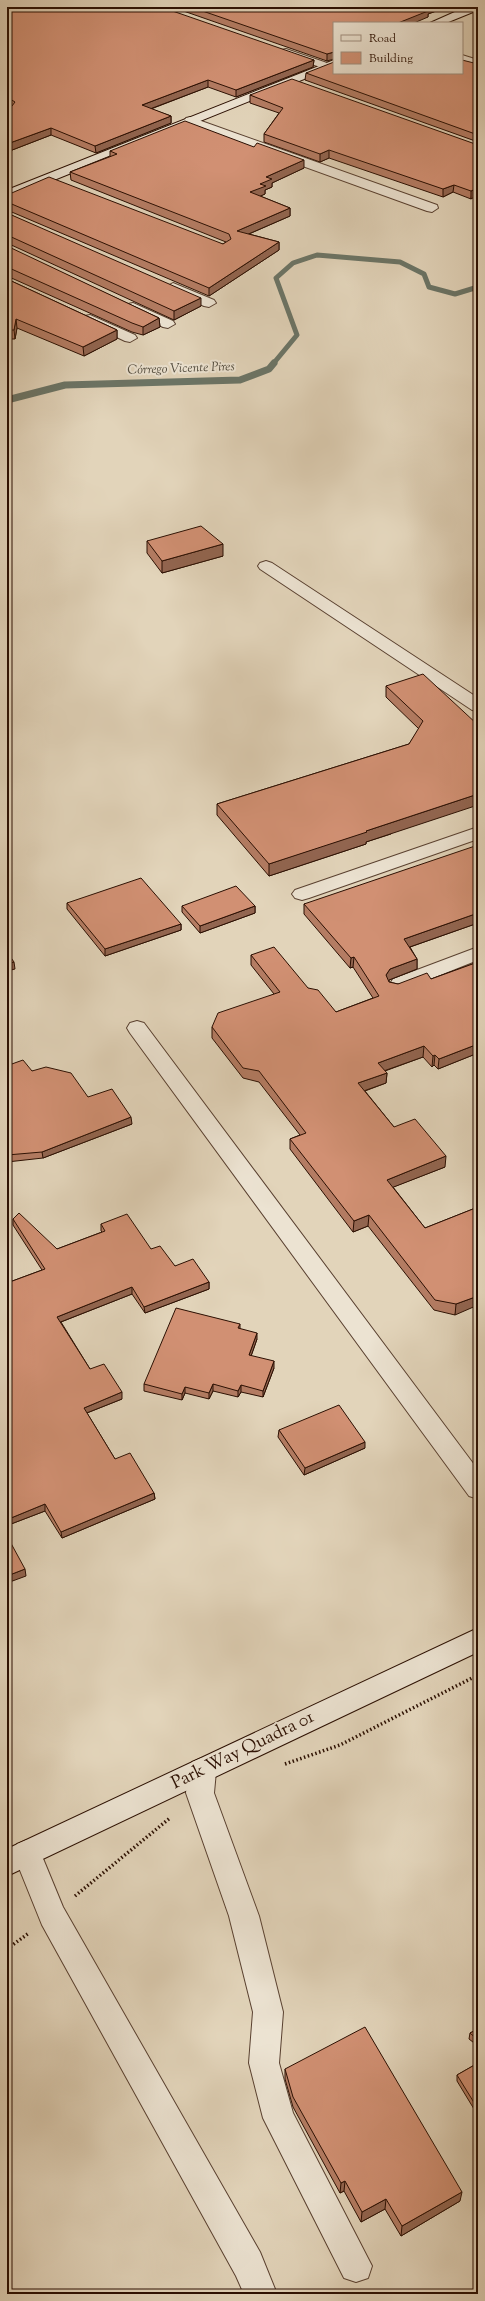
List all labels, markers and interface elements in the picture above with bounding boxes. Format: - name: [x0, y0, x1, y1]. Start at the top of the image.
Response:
- legend: [333, 22, 463, 74]
- text: Road: [369, 30, 396, 48]
- text: Building: [369, 50, 413, 68]
- water label: Córrego Vicente Pires: [127, 358, 235, 380]
- street label: Park Way Quadra 01: [167, 1705, 319, 1797]

